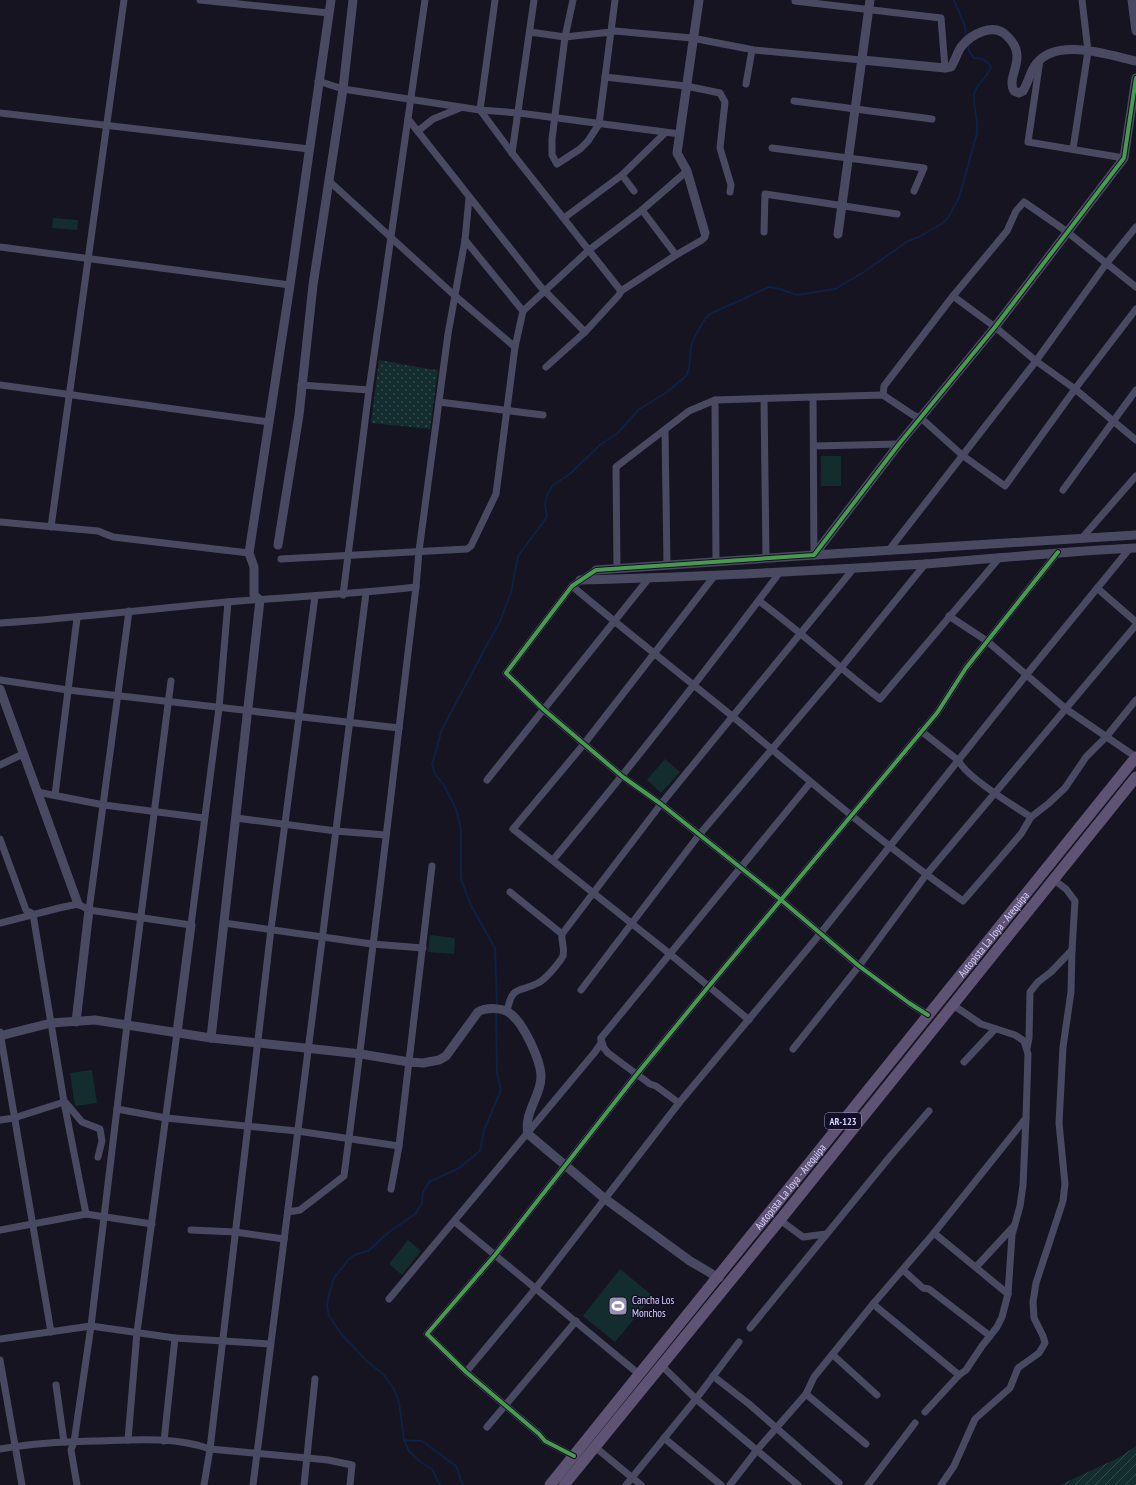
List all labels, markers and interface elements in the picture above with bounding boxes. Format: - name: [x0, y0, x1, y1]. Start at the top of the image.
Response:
- street label: Autopista La Joya - Arequipa: [955, 889, 1032, 980]
- road number: AR-123: [825, 1113, 861, 1129]
- street label: Autopista La Joya - Arequipa: [751, 1141, 829, 1232]
- place label: Cancha Los Monchos: [632, 1293, 674, 1320]
- sports icon: Cancha Los Monchos: [607, 1295, 629, 1317]

